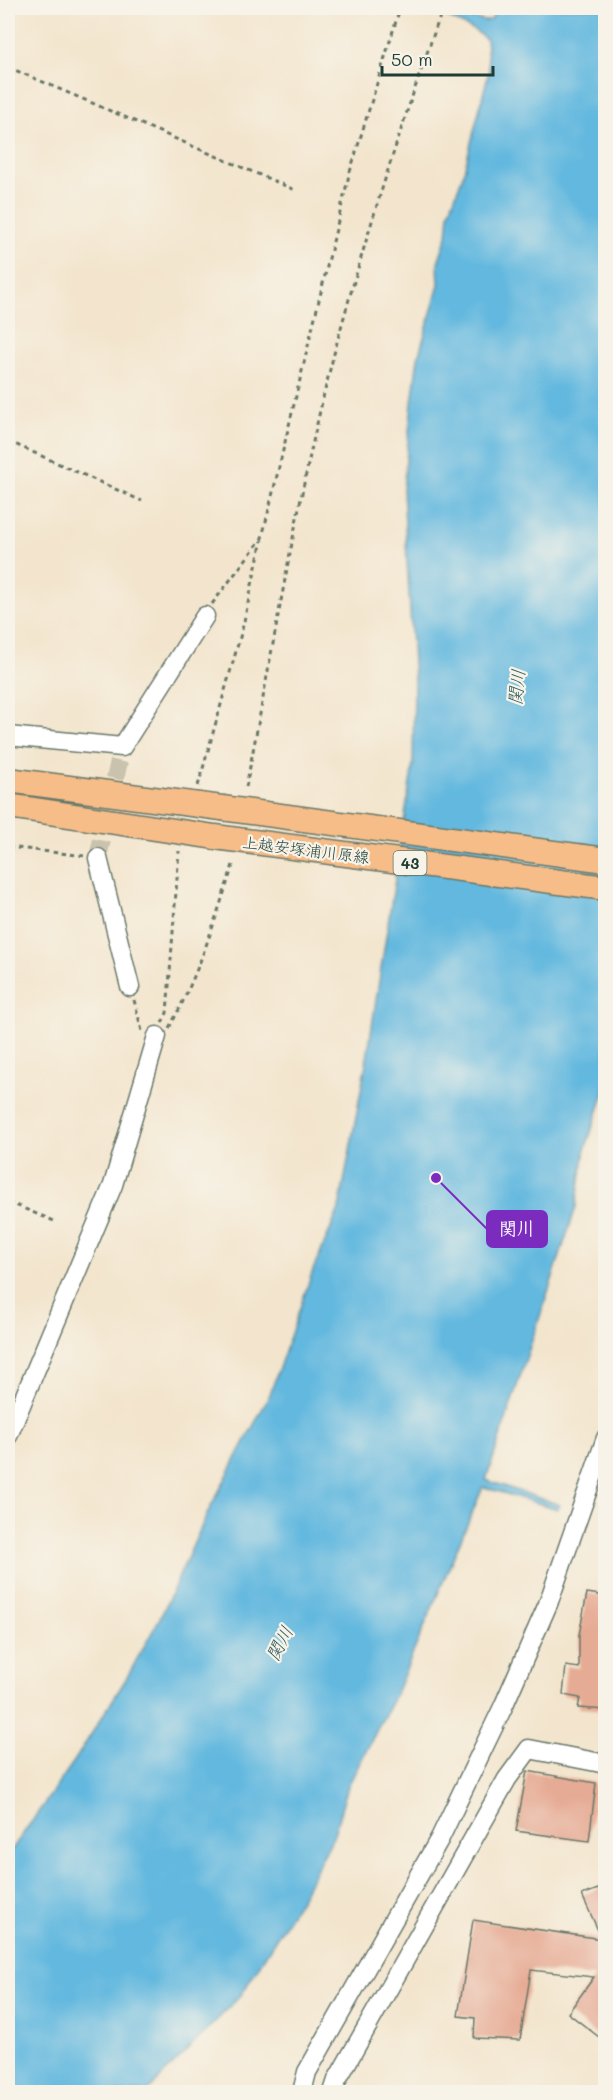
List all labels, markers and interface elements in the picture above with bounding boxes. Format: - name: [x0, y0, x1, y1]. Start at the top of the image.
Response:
- scale bar: [382, 39, 493, 77]
- text: 50 m: [391, 47, 433, 71]
- water label: 関川: [502, 668, 530, 706]
- street label: 上越安塚浦川原線: [241, 831, 371, 867]
- road number: 43: [394, 851, 426, 875]
- callout: 関川: [487, 1211, 547, 1247]
- text: 関川: [499, 1216, 535, 1240]
- water label: 関川: [260, 1621, 298, 1665]

